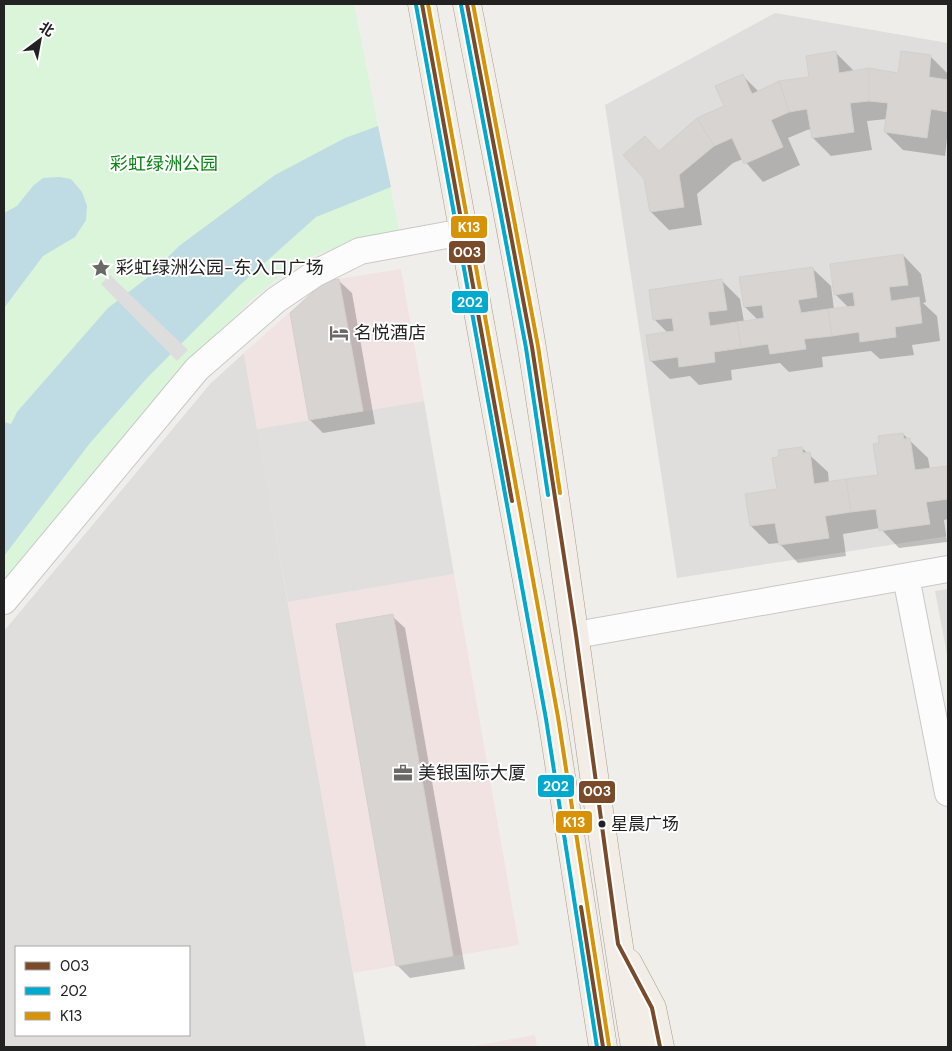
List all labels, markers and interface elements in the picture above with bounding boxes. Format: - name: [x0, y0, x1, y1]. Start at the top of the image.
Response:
- north arrow: [15, 15, 65, 65]
- text: 北: [36, 18, 58, 40]
- park label: 彩虹绿洲公园: [110, 152, 218, 176]
- line badge: K13: [450, 215, 488, 239]
- text: K13: [458, 218, 480, 236]
- line badge: 003: [448, 240, 486, 264]
- text: 003: [453, 243, 481, 261]
- place label: 彩虹绿洲公园-东入口广场: [116, 256, 324, 280]
- place icon: 彩虹绿洲公园-东入口广场: [90, 257, 112, 279]
- line badge: 202: [451, 290, 489, 314]
- text: 202: [457, 293, 483, 311]
- place label: 名悦酒店: [354, 321, 426, 345]
- hotel icon: 名悦酒店: [328, 322, 350, 344]
- place label: 美银国际大厦: [418, 761, 526, 785]
- office icon: 美银国际大厦: [392, 762, 414, 784]
- line badge: 202: [537, 774, 575, 798]
- text: 202: [543, 777, 569, 795]
- line badge: 003: [578, 780, 616, 804]
- text: 003: [583, 782, 611, 800]
- line badge: K13: [555, 810, 593, 834]
- text: K13: [563, 813, 585, 831]
- place label: 星晨广场: [611, 813, 679, 835]
- marker: 星晨广场: [597, 819, 607, 829]
- legend: [15, 946, 190, 1036]
- text: 003: [60, 956, 89, 976]
- text: 202: [60, 981, 87, 1001]
- text: K13: [60, 1006, 82, 1026]

